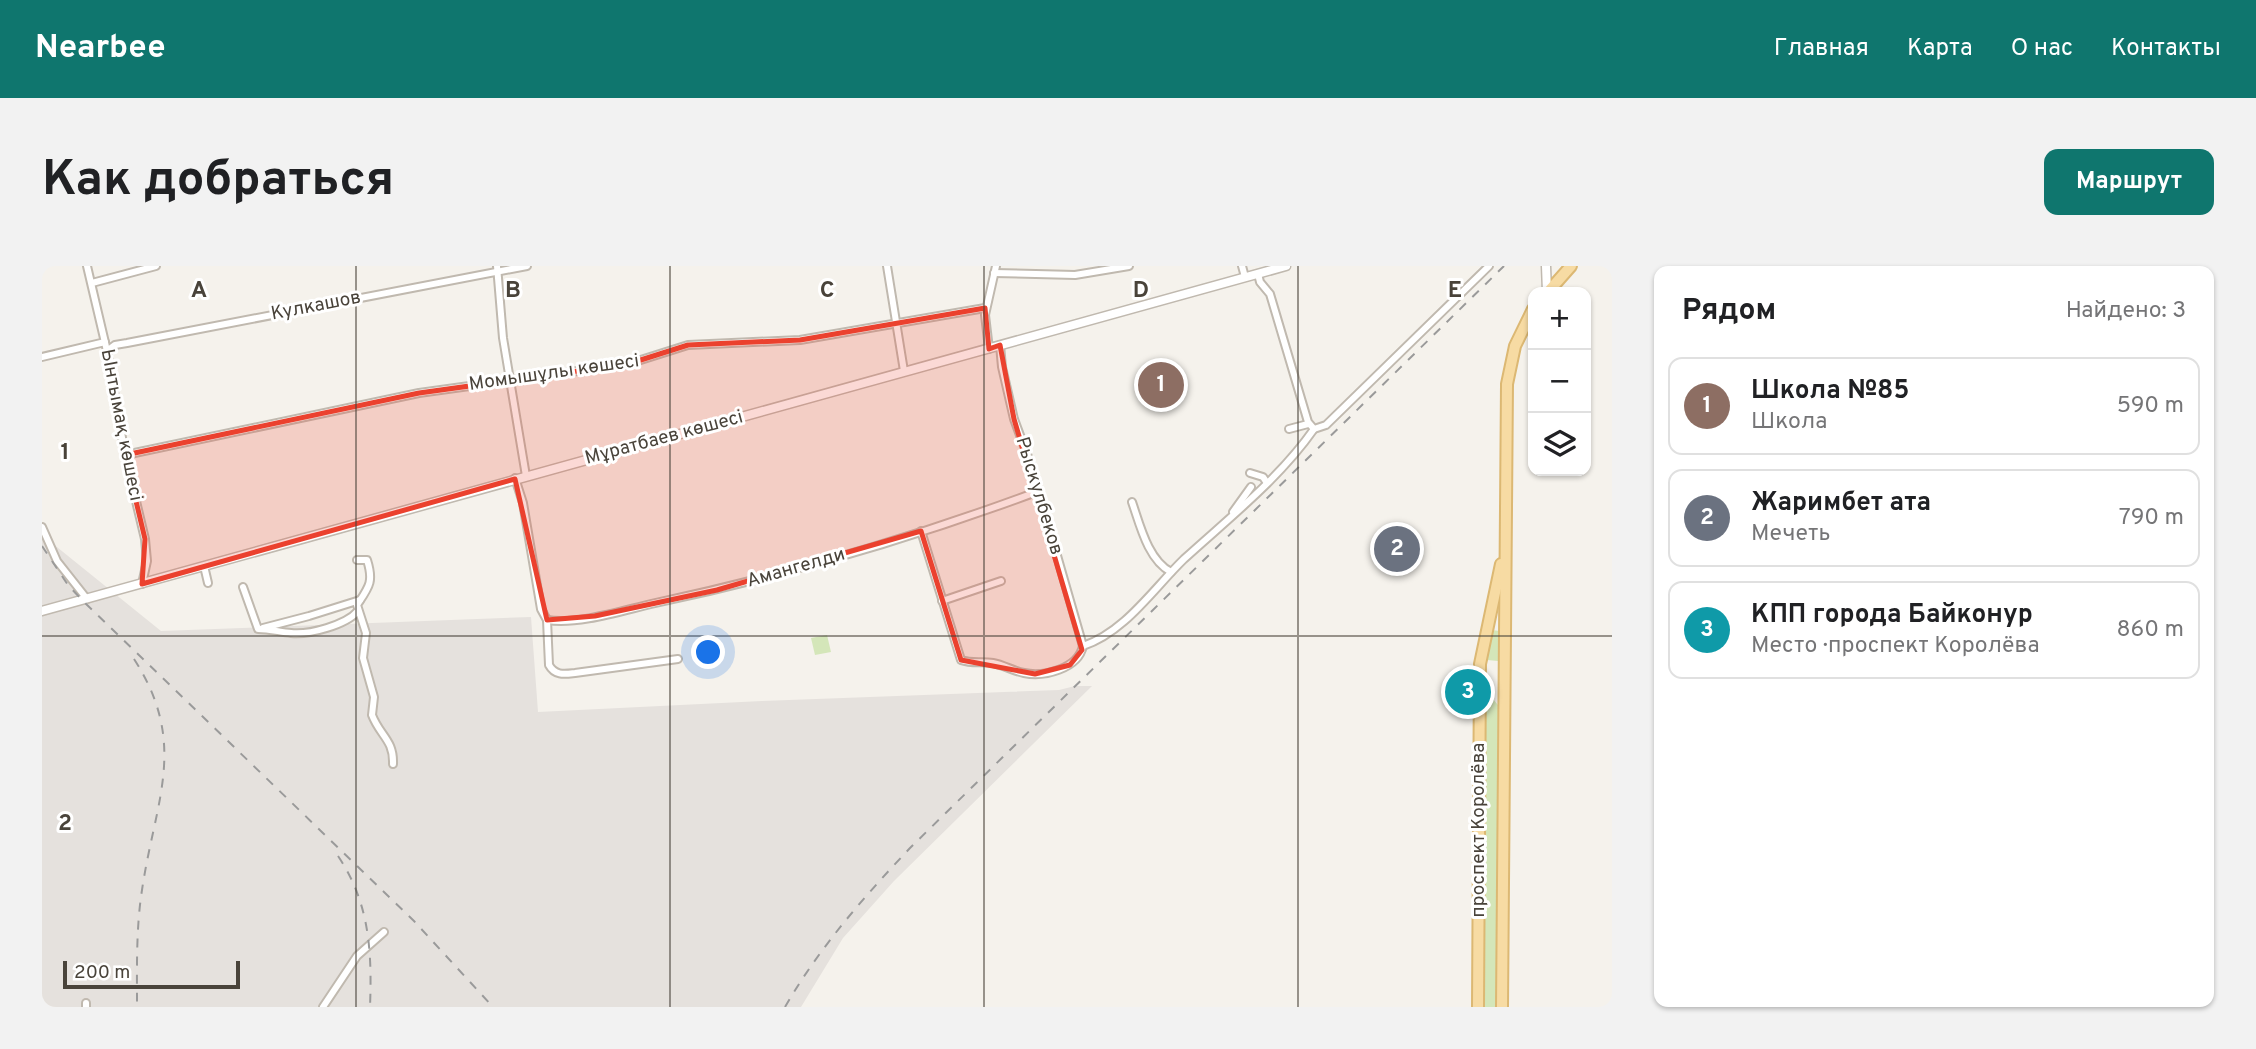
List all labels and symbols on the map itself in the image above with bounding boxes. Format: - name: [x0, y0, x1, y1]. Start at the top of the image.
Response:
- text: A: [191, 277, 207, 306]
- text: B: [505, 277, 521, 306]
- text: C: [820, 277, 834, 306]
- text: D: [1133, 277, 1149, 306]
- text: E: [1448, 277, 1462, 306]
- street label: Кулкашов: [269, 286, 363, 326]
- street label: Ынтымақ көшесі: [95, 347, 147, 503]
- street label: Момышұлы көшесі: [467, 349, 641, 397]
- pin: 1: [1138, 359, 1184, 411]
- street label: Мұратбаев көшесі: [582, 405, 746, 471]
- street label: Рыскулбеков: [1010, 434, 1068, 558]
- text: 1: [60, 439, 70, 468]
- pin: 2: [1374, 523, 1420, 575]
- street label: Амангелди: [744, 542, 848, 594]
- your location: [691, 635, 725, 669]
- pin: 3: [1445, 666, 1491, 718]
- street label: проспект Королёва: [1467, 743, 1491, 917]
- text: 2: [58, 810, 72, 839]
- scale bar: [63, 958, 240, 990]

